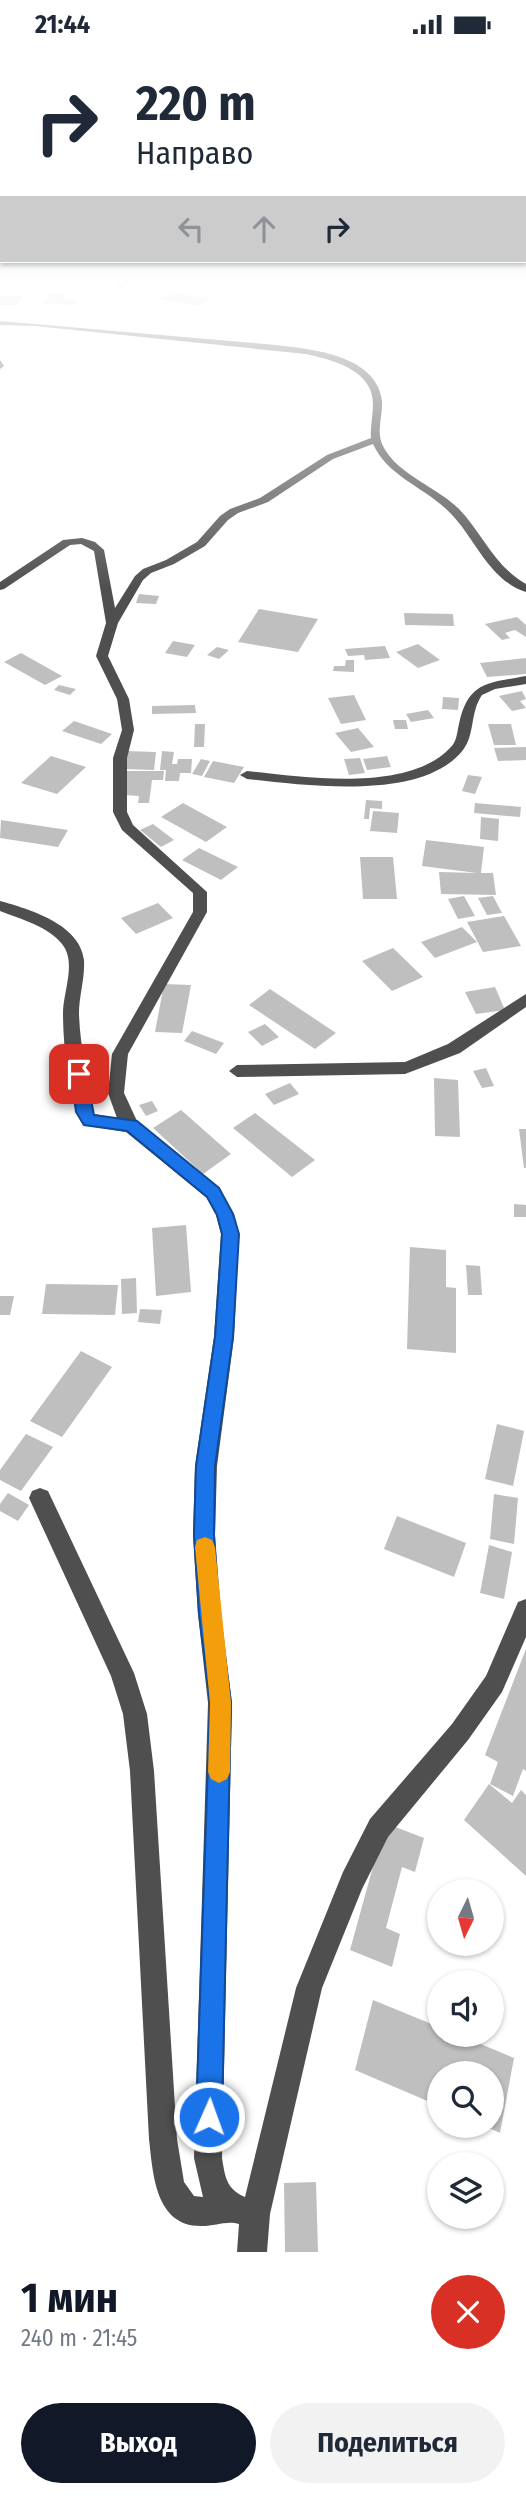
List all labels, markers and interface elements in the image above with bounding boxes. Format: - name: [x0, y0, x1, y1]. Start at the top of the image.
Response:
- text: 21:44: [35, 9, 90, 40]
- text: 220 m: [136, 74, 256, 133]
- icon: right: [21, 77, 112, 168]
- text: Направо: [136, 134, 253, 172]
- icon: left: [172, 210, 210, 248]
- icon: ahead: [245, 210, 283, 248]
- icon: right: [318, 210, 356, 248]
- pin: [49, 1044, 109, 1104]
- icon: arrive: [60, 1055, 98, 1093]
- north arrow: [427, 1879, 504, 1957]
- map controls: [427, 1879, 504, 2229]
- button: sound: [427, 1970, 504, 2047]
- button: search: [427, 2061, 504, 2138]
- position arrow: [172, 2080, 246, 2154]
- button: layers: [427, 2152, 504, 2229]
- text: 1 мин: [21, 2273, 118, 2323]
- button: close: [431, 2275, 505, 2349]
- text: 240 m · 21:45: [21, 2324, 137, 2352]
- button: Выход: [21, 2403, 256, 2483]
- button: Поделиться: [270, 2403, 505, 2483]

